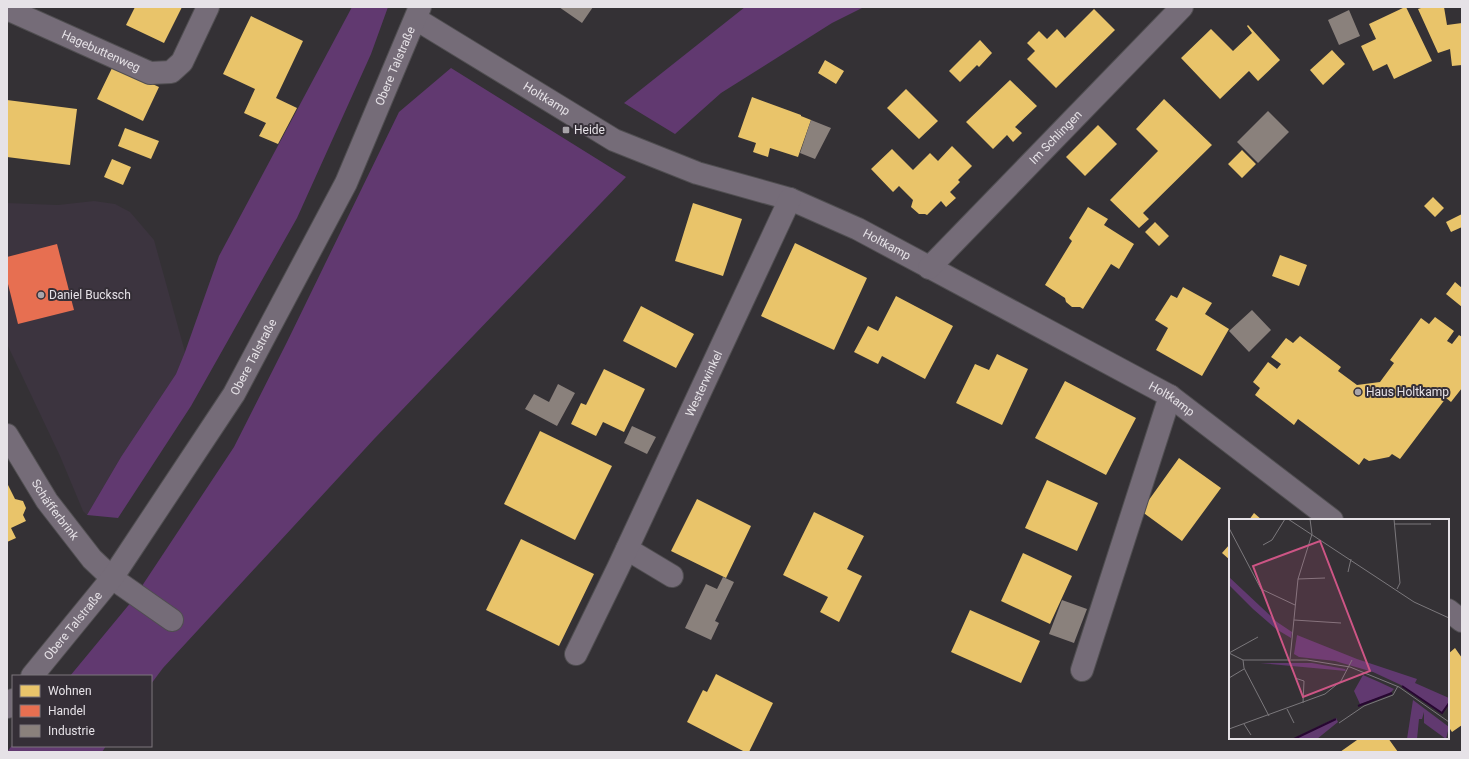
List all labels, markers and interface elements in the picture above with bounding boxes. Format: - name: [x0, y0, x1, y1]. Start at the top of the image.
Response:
- street label: Obere Talstraße: [372, 24, 418, 108]
- street label: Hagebuttenweg: [60, 27, 143, 75]
- street label: Holtkamp: [521, 79, 573, 118]
- street label: Im Schlingen: [1027, 108, 1085, 167]
- place label: Heide: [574, 123, 605, 137]
- marker: Heide: [561, 125, 571, 135]
- street label: Holtkamp: [861, 226, 913, 263]
- place label: Daniel Bucksch: [49, 288, 131, 302]
- marker: Daniel Bucksch: [36, 290, 46, 300]
- street label: Obere Talstraße: [228, 317, 280, 398]
- street label: Westerwinkel: [682, 348, 725, 419]
- street label: Holtkamp: [1146, 379, 1197, 419]
- place label: Haus Holtkamp: [1366, 385, 1449, 399]
- marker: Haus Holtkamp: [1353, 387, 1363, 397]
- street label: Schäfferbrink: [29, 477, 82, 544]
- inset map: [1229, 519, 1449, 739]
- street label: Obere Talstraße: [41, 589, 105, 663]
- legend: [12, 675, 152, 747]
- text: Wohnen: [48, 684, 92, 698]
- text: Handel: [48, 704, 86, 718]
- text: Industrie: [48, 724, 95, 738]

